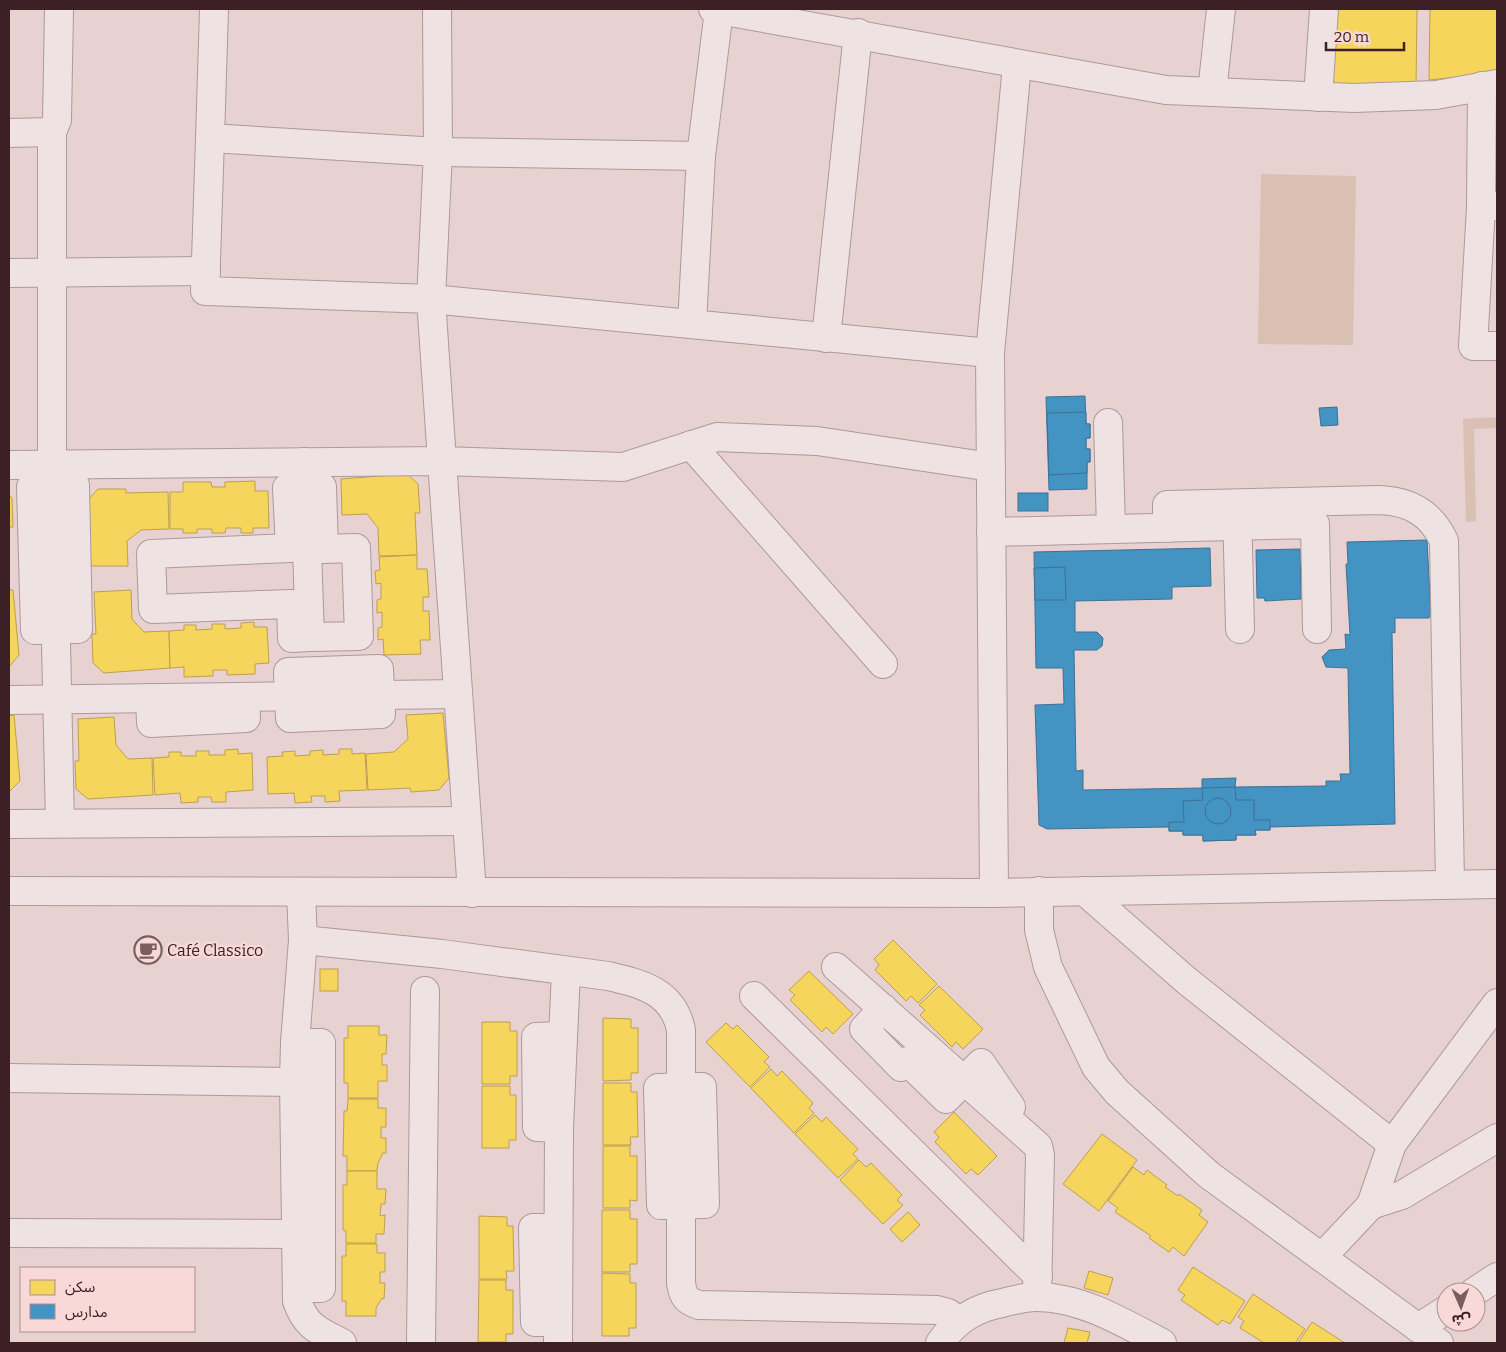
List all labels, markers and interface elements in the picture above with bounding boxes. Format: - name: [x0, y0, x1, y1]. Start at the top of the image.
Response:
- scale bar: [1326, 20, 1404, 52]
- text: 20 m: [1334, 28, 1370, 46]
- cafe icon: Café Classico: [133, 935, 163, 965]
- place label: Café Classico: [167, 941, 263, 960]
- legend: [20, 1267, 195, 1332]
- text: سكن: [65, 1278, 96, 1296]
- north arrow: [1436, 1282, 1486, 1332]
- text: مدارس: [65, 1303, 108, 1321]
- text: ش: [1452, 1311, 1471, 1328]

